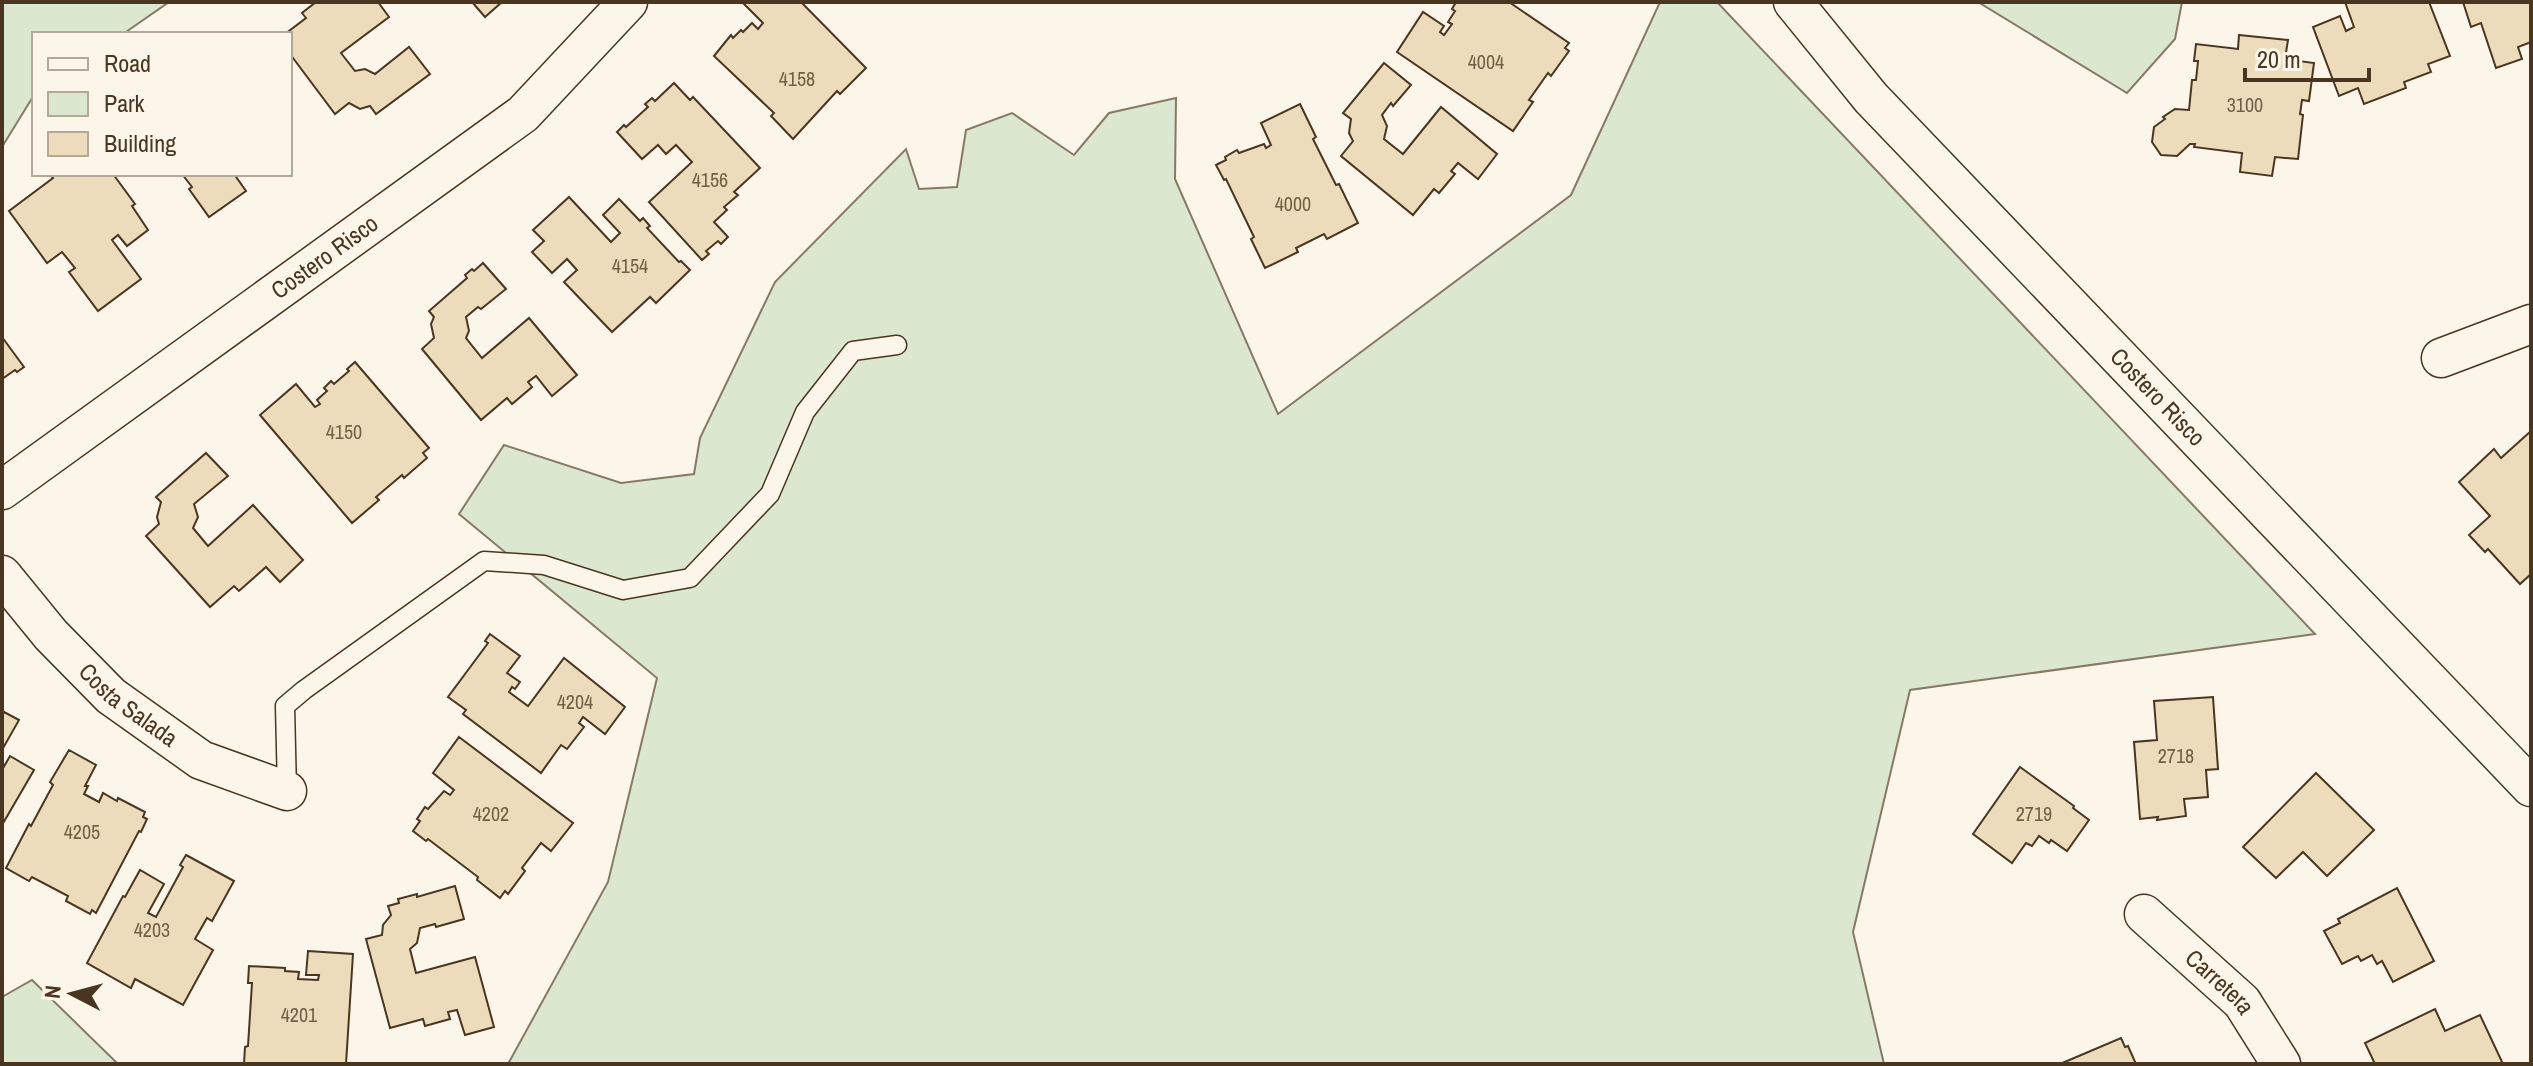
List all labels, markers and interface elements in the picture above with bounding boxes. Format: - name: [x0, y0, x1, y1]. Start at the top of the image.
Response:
- legend: [32, 32, 292, 176]
- scale bar: [2245, 32, 2369, 82]
- text: 20 m: [2257, 43, 2301, 75]
- text: Road: [104, 47, 151, 79]
- house number: 4004: [1468, 48, 1504, 75]
- house number: 4158: [779, 65, 815, 92]
- text: Park: [104, 87, 145, 119]
- house number: 3100: [2227, 91, 2263, 118]
- text: Building: [104, 127, 176, 159]
- house number: 4156: [692, 166, 728, 193]
- house number: 4000: [1275, 190, 1311, 217]
- street label: Costero Risco: [264, 207, 384, 306]
- house number: 4154: [612, 252, 648, 279]
- street label: Costero Risco: [2104, 340, 2213, 453]
- house number: 4150: [326, 418, 362, 445]
- street label: Costa Salada: [72, 655, 185, 754]
- house number: 4204: [557, 688, 593, 715]
- house number: 2718: [2158, 742, 2194, 769]
- house number: 4202: [473, 800, 509, 827]
- house number: 2719: [2016, 800, 2052, 827]
- house number: 4205: [64, 818, 100, 845]
- house number: 4203: [134, 916, 170, 943]
- street label: Carretera: [2179, 942, 2263, 1020]
- north arrow: [32, 954, 112, 1034]
- text: N: [37, 984, 68, 1000]
- house number: 4201: [281, 1001, 317, 1028]

